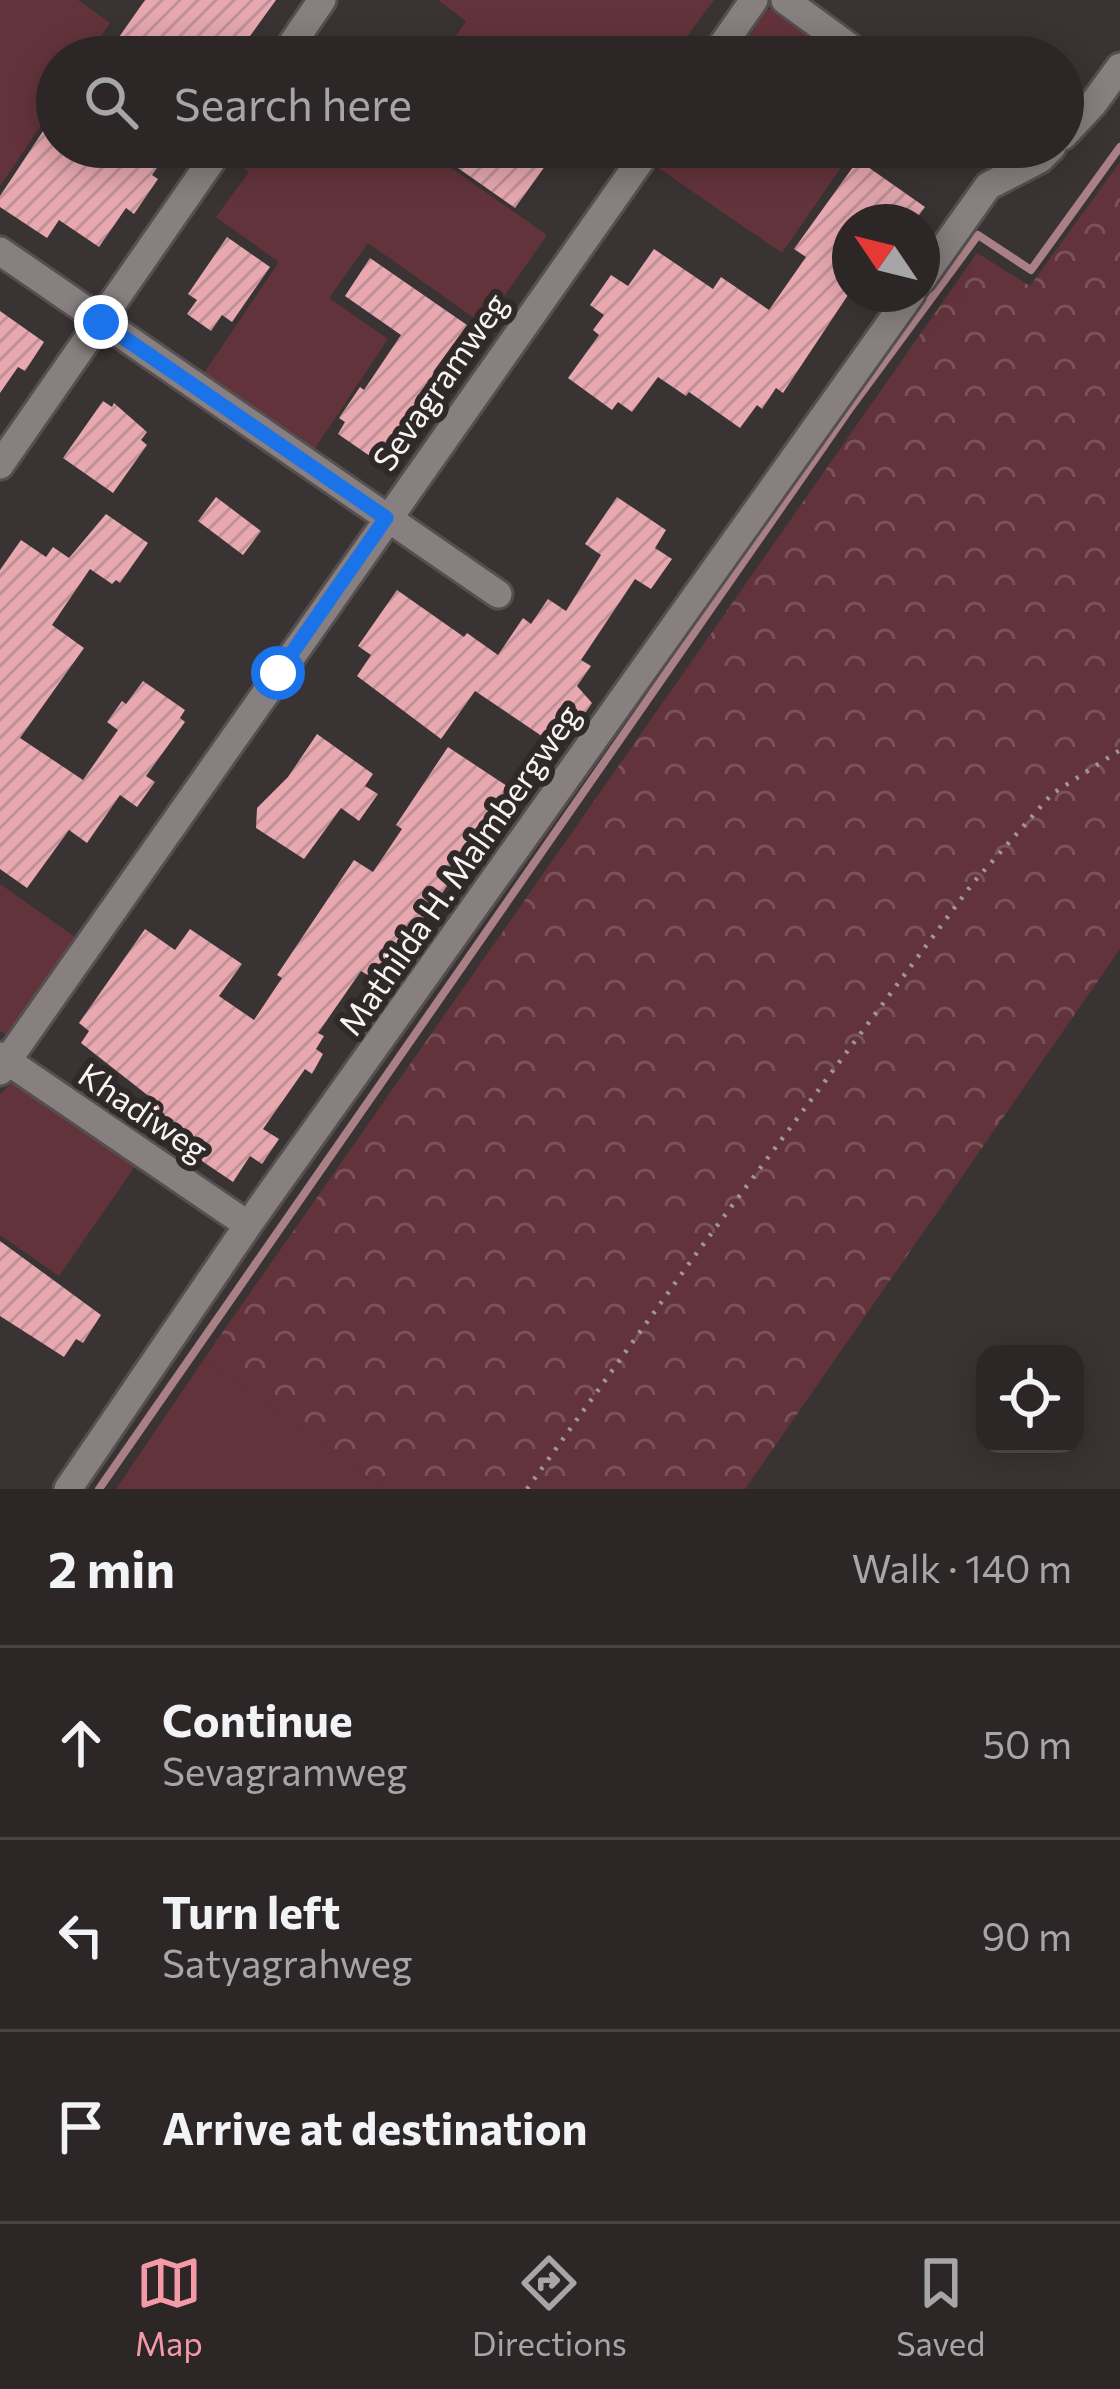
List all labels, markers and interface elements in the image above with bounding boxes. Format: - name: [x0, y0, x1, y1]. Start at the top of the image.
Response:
- search box: [36, 36, 1084, 168]
- icon: search: [78, 69, 144, 135]
- text: Search here: [174, 75, 412, 130]
- north arrow: [832, 204, 940, 312]
- street label: Sevagramweg: [363, 284, 515, 478]
- route end: [74, 295, 128, 349]
- route start: [251, 646, 305, 700]
- street label: Mathilda H. Malmbergweg: [328, 696, 588, 1042]
- street label: Khadiweg: [72, 1053, 216, 1169]
- map controls: [976, 1345, 1084, 1453]
- button: locate: [976, 1345, 1084, 1453]
- text: 2 min: [48, 1536, 175, 1599]
- text: Walk · 140 m: [852, 1543, 1072, 1591]
- text: Continue: [162, 1691, 353, 1746]
- icon: ahead: [48, 1710, 114, 1776]
- text: 50 m: [983, 1719, 1072, 1767]
- text: Sevagramweg: [162, 1746, 408, 1794]
- text: Turn left: [162, 1883, 340, 1938]
- icon: left: [48, 1902, 114, 1968]
- text: 90 m: [981, 1911, 1072, 1959]
- text: Satyagrahweg: [162, 1938, 412, 1986]
- icon: arrive: [48, 2094, 114, 2160]
- text: Arrive at destination: [162, 2099, 588, 2154]
- tab: Map: [135, 2250, 203, 2363]
- tab: Directions: [472, 2250, 627, 2363]
- tab: Saved: [896, 2250, 985, 2363]

